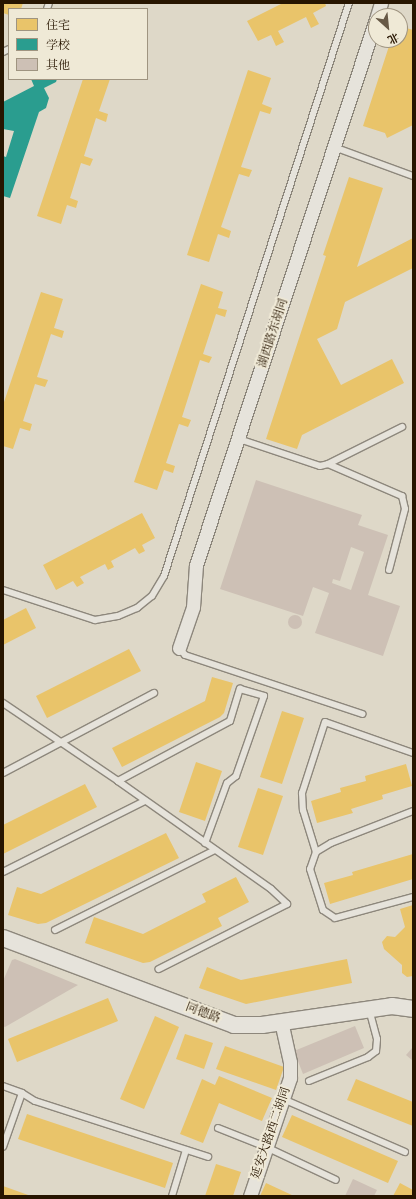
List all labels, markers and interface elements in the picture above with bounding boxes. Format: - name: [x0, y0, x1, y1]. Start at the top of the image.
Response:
- legend: [8, 8, 148, 80]
- north arrow: [368, 8, 408, 48]
- text: 住宅: [46, 18, 70, 33]
- text: 北: [385, 29, 401, 47]
- text: 学校: [46, 38, 70, 53]
- text: 其他: [46, 58, 70, 73]
- street label: 湖西路东胡同: [255, 297, 291, 369]
- street label: 同德路: [184, 1000, 222, 1026]
- street label: 延安大路西二胡同: [249, 1085, 293, 1181]

